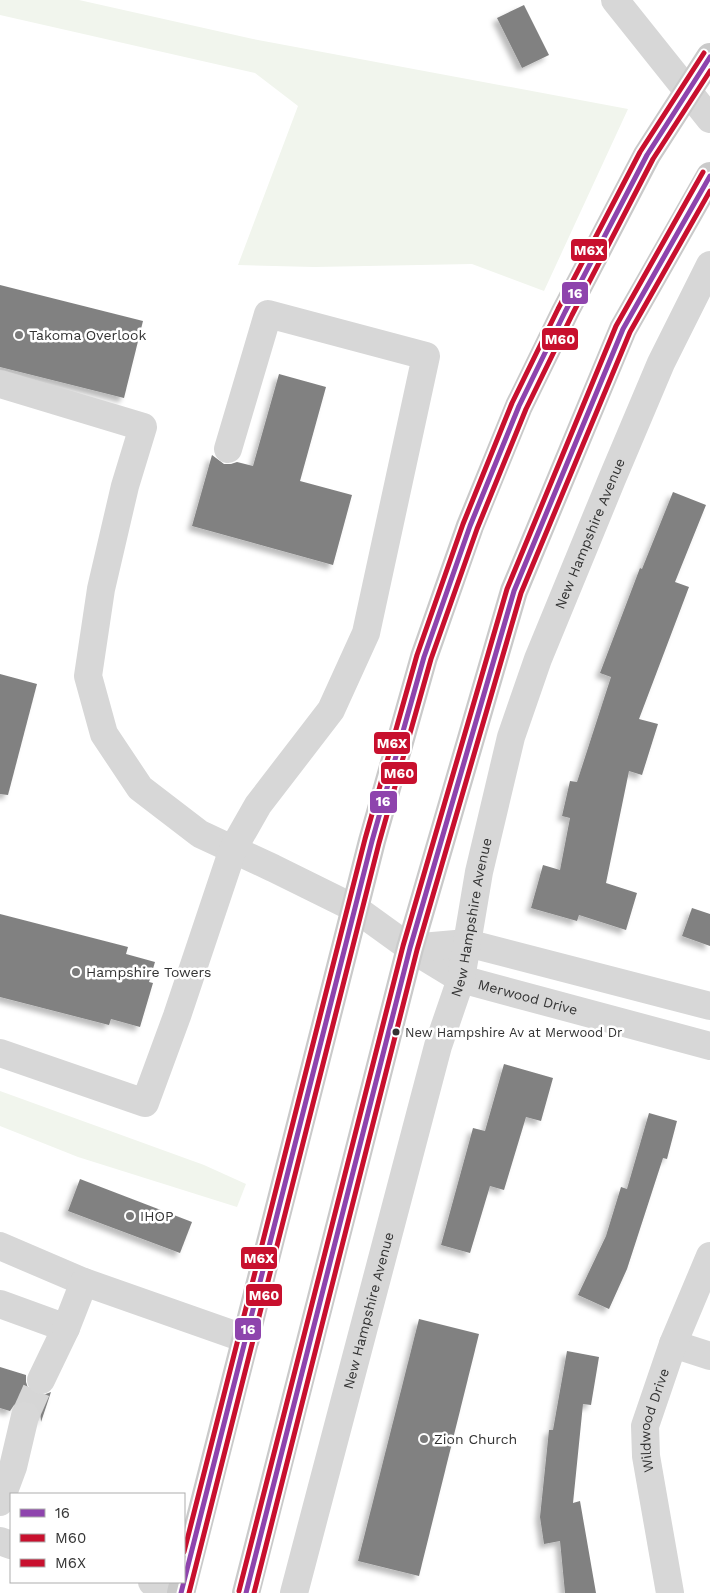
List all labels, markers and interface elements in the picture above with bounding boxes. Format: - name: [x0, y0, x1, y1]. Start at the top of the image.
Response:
- line badge: M6X: [570, 238, 608, 262]
- text: M6X: [574, 242, 605, 258]
- line badge: 16: [561, 281, 589, 305]
- text: 16: [568, 285, 583, 301]
- place label: Takoma Overlook: [29, 327, 146, 343]
- line badge: M60: [541, 327, 579, 351]
- marker: Takoma Overlook: [13, 329, 25, 341]
- text: M60: [545, 331, 575, 347]
- street label: New Hampshire Avenue: [551, 456, 628, 611]
- line badge: M6X: [373, 731, 411, 755]
- text: M6X: [377, 735, 408, 751]
- line badge: M60: [380, 761, 418, 785]
- text: M60: [384, 765, 414, 781]
- line badge: 16: [369, 790, 398, 814]
- text: 16: [376, 793, 391, 809]
- street label: New Hampshire Avenue: [447, 836, 495, 999]
- place label: Hampshire Towers: [86, 964, 211, 980]
- marker: Hampshire Towers: [70, 966, 82, 978]
- street label: Merwood Drive: [476, 976, 579, 1018]
- place label: New Hampshire Av at Merwood Dr: [405, 1025, 622, 1040]
- marker: New Hampshire Av at Merwood Dr: [391, 1027, 401, 1037]
- place label: IHOP: [140, 1208, 173, 1224]
- marker: IHOP: [124, 1210, 136, 1222]
- street label: New Hampshire Avenue: [340, 1230, 397, 1391]
- line badge: M6X: [240, 1246, 278, 1270]
- text: M6X: [244, 1250, 275, 1266]
- line badge: M60: [245, 1283, 283, 1307]
- text: M60: [249, 1287, 279, 1303]
- line badge: 16: [234, 1317, 262, 1341]
- text: 16: [241, 1321, 256, 1337]
- street label: Wildwood Drive: [637, 1366, 672, 1474]
- place label: Zion Church: [434, 1431, 517, 1447]
- marker: Zion Church: [418, 1433, 430, 1445]
- legend: [10, 1493, 185, 1583]
- text: 16: [55, 1504, 70, 1522]
- text: M60: [55, 1529, 86, 1547]
- text: M6X: [55, 1554, 86, 1572]

